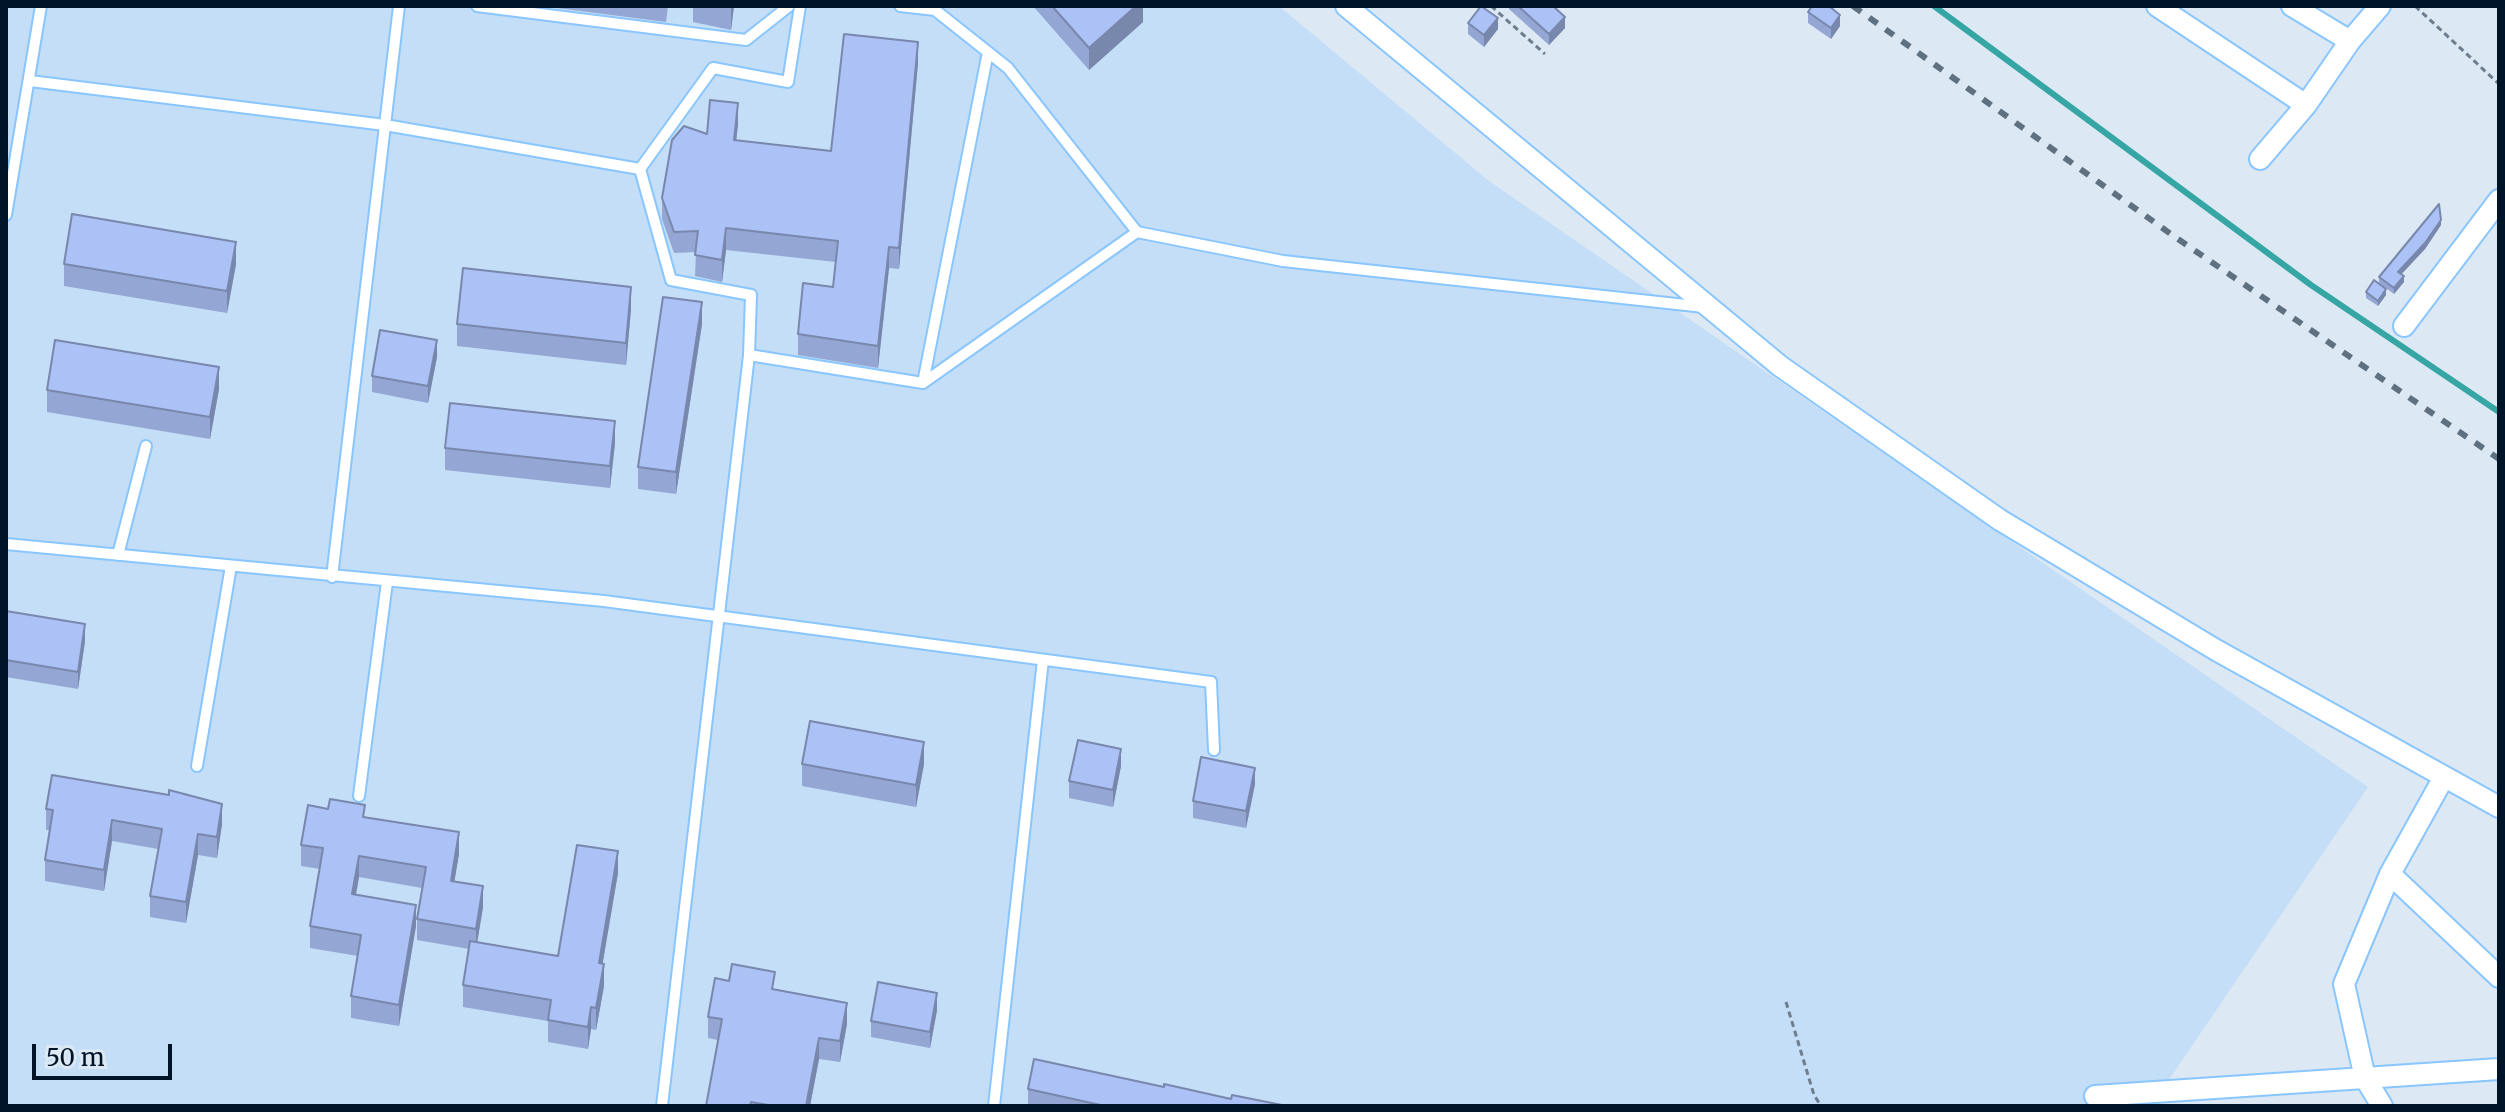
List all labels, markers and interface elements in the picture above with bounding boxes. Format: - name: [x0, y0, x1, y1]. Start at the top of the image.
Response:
- scale bar: [36, 1028, 176, 1078]
- text: 50 m: [46, 1042, 105, 1073]

